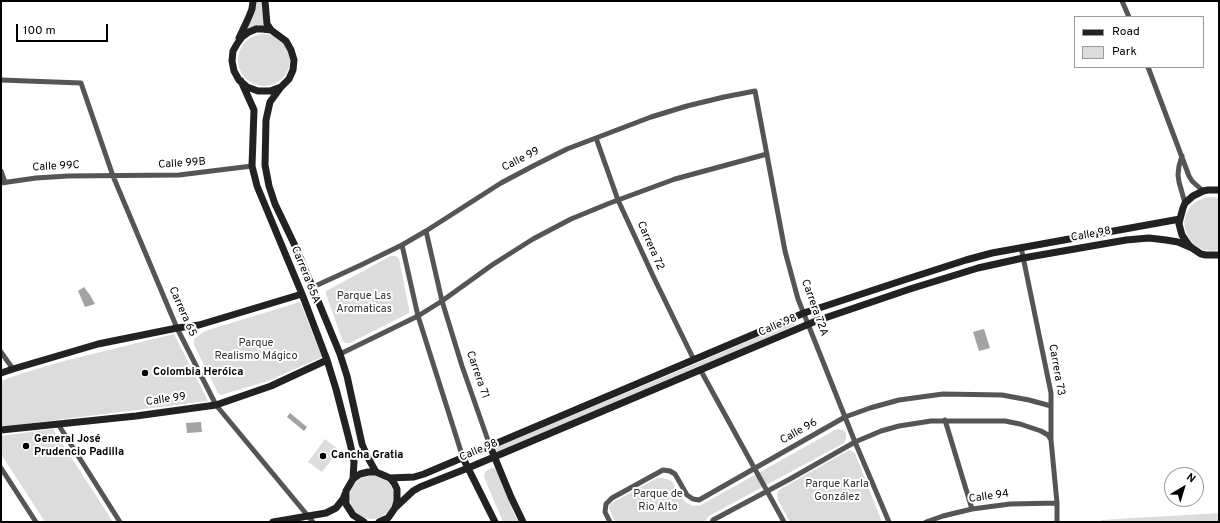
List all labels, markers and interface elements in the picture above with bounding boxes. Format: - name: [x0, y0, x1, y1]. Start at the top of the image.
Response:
- scale bar: [18, 16, 110, 42]
- legend: [1074, 16, 1204, 68]
- text: 100 m: [23, 23, 56, 39]
- text: Road: [1112, 24, 1140, 40]
- text: Park: [1112, 44, 1137, 60]
- street label: Calle 99: [500, 145, 542, 175]
- street label: Calle 99B: [158, 156, 206, 172]
- street label: Calle 99C: [32, 159, 80, 175]
- street label: Carrera 72: [633, 220, 667, 272]
- street label: Calle 98: [1070, 225, 1112, 245]
- street label: Carrera 65A: [288, 245, 322, 305]
- street label: Carrera 72A: [798, 278, 830, 338]
- street label: Carrera 65: [165, 285, 199, 339]
- park label: Parque Las Aromaticas: [336, 290, 392, 316]
- street label: Calle 98: [757, 312, 799, 340]
- park label: Parque Realismo Mágico: [214, 337, 298, 363]
- street label: Carrera 73: [1045, 343, 1067, 397]
- street label: Carrera 71: [463, 349, 491, 401]
- place label: Colombia Heróica: [153, 366, 243, 380]
- marker: Colombia Heróica: [140, 368, 150, 378]
- street label: Calle 99: [145, 391, 187, 409]
- street label: Calle 96: [778, 416, 820, 448]
- place label: General José Prudencio Padilla: [34, 433, 124, 459]
- street label: Calle 98: [458, 437, 500, 465]
- marker: General José Prudencio Padilla: [21, 441, 31, 451]
- place label: Cancha Gratia: [331, 449, 403, 463]
- marker: Cancha Gratia: [318, 451, 328, 461]
- north arrow: [1164, 467, 1204, 507]
- text: N: [1183, 470, 1198, 486]
- park label: Parque Karla González: [805, 478, 869, 504]
- park label: Parque de Rio Alto: [633, 488, 683, 514]
- street label: Calle 94: [968, 488, 1010, 506]

